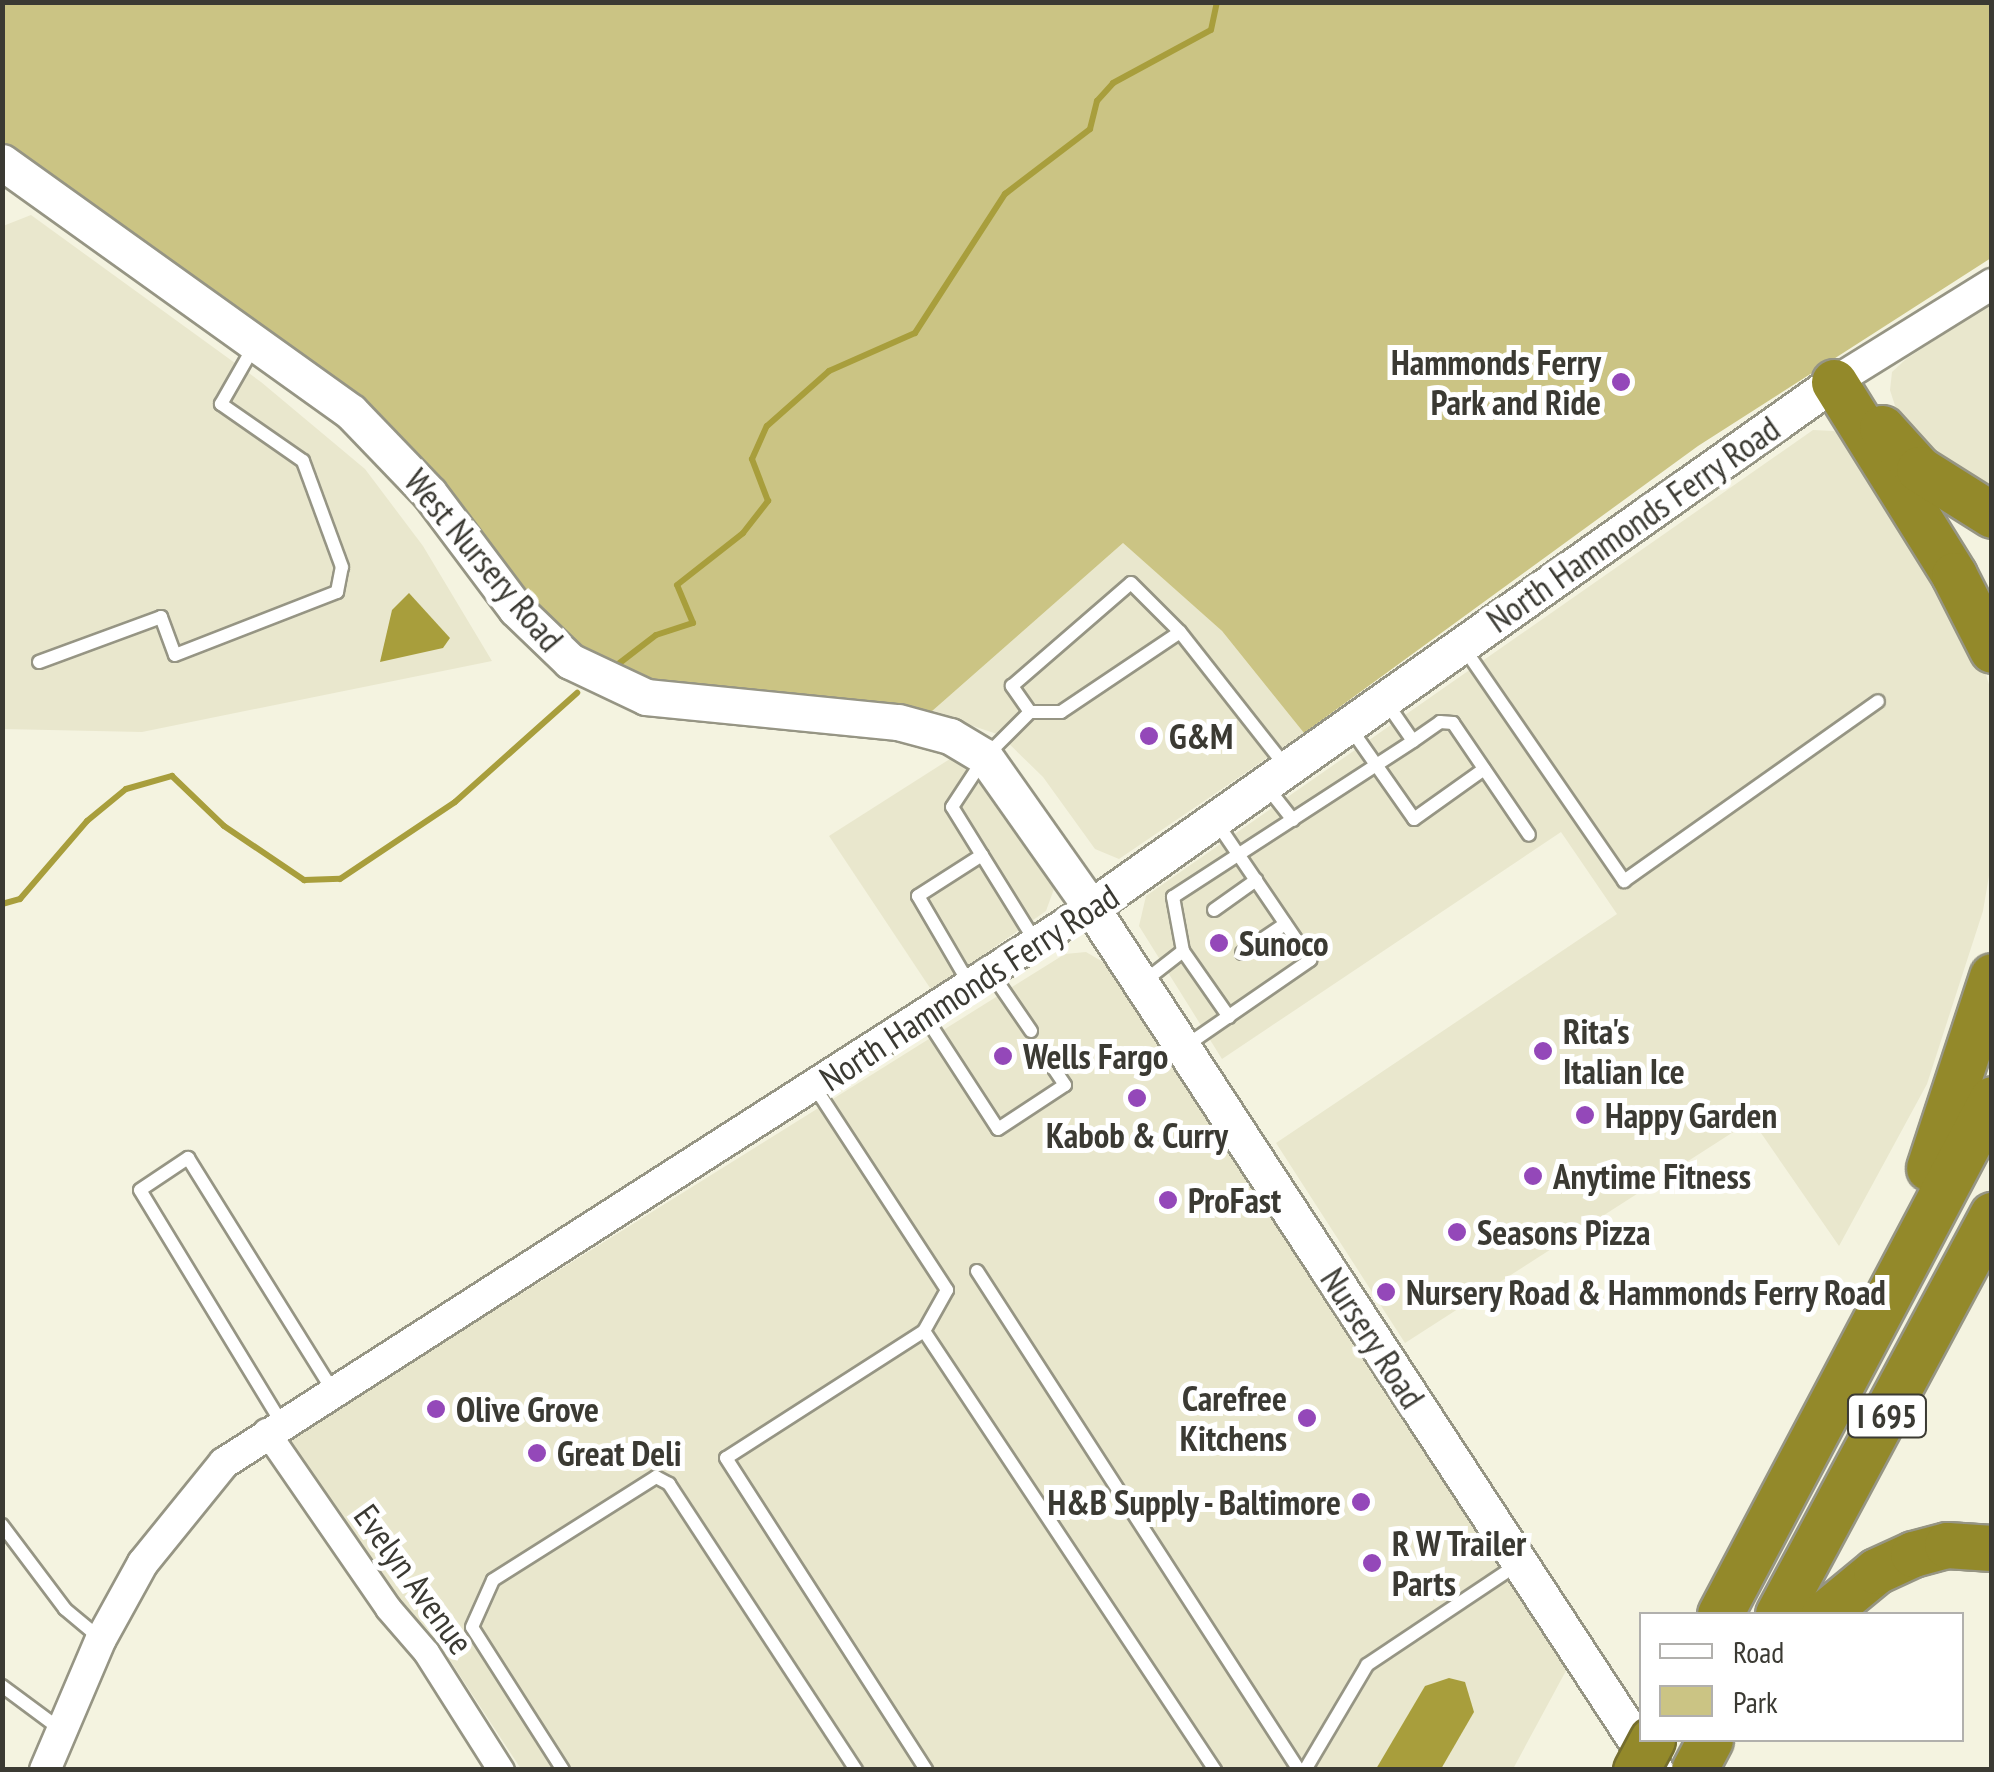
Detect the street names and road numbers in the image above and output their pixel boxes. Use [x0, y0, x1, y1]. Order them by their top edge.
street label: North Hammonds Ferry Road [1478, 407, 1788, 641]
street label: West Nursery Road [395, 460, 573, 660]
street label: North Hammonds Ferry Road [811, 875, 1127, 1099]
street label: Nursery Road [1312, 1260, 1434, 1416]
road number: I 695 [1844, 1389, 1930, 1443]
street label: Evelyn Avenue [345, 1496, 483, 1662]

